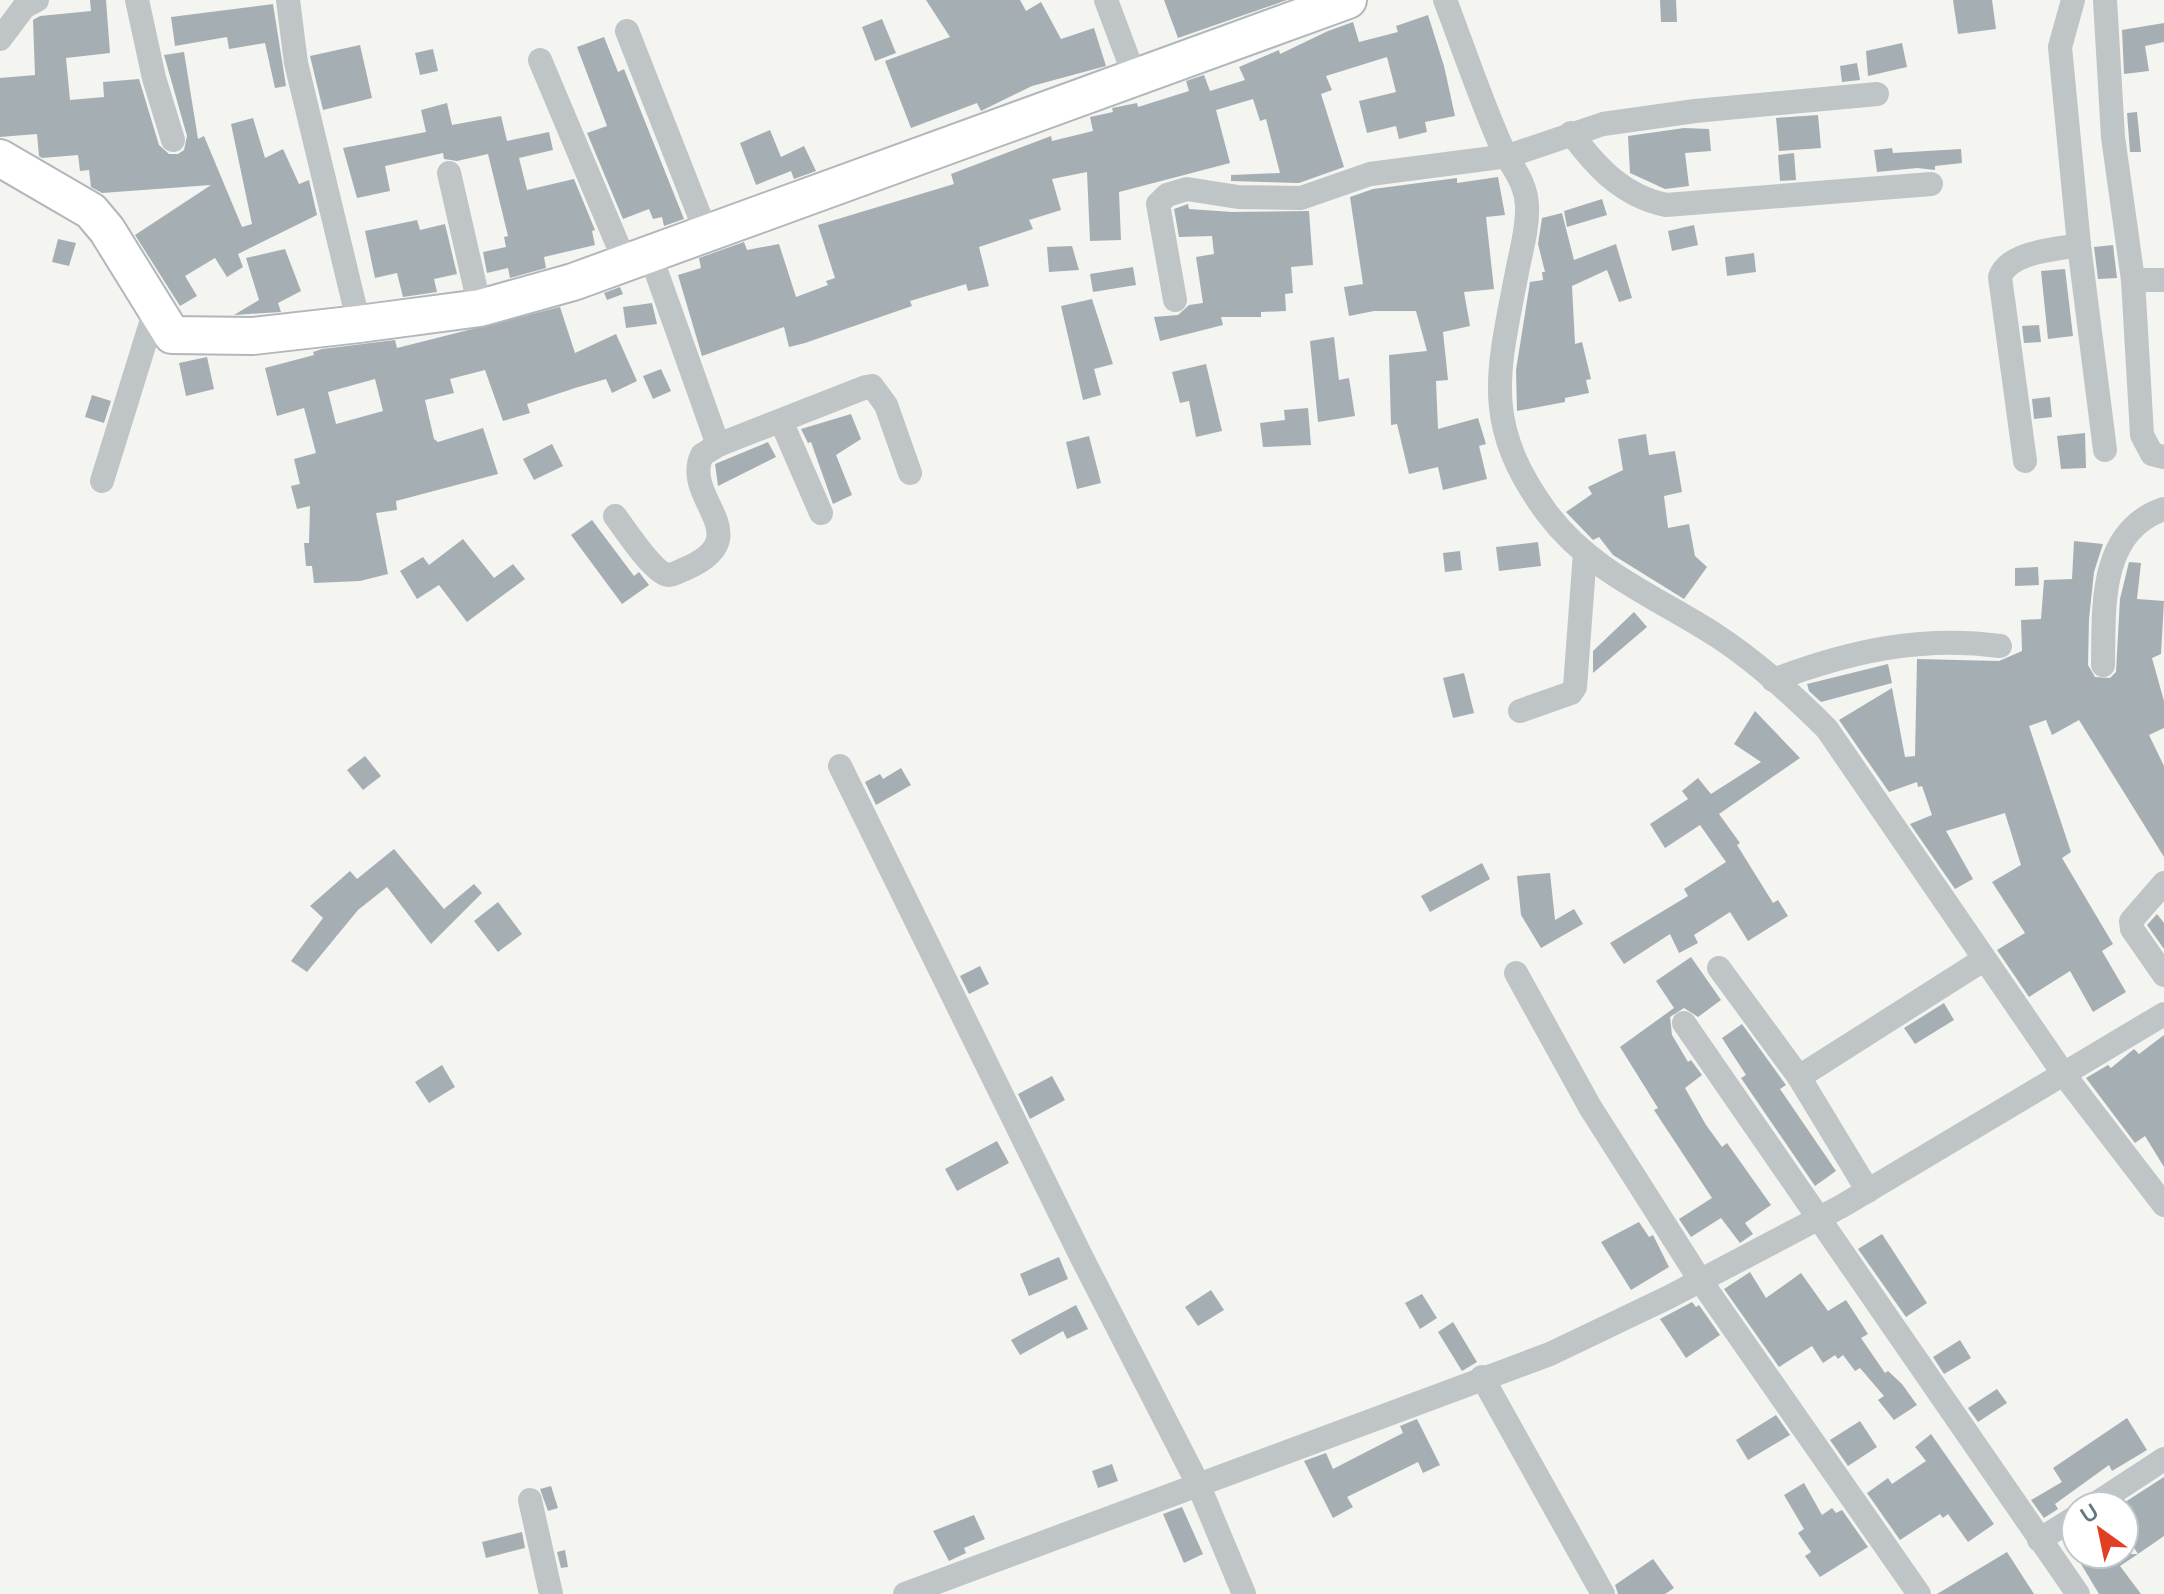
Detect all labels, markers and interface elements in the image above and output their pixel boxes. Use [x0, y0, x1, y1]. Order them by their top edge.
north arrow [2060, 1490, 2140, 1570]
text: U [2075, 1497, 2104, 1529]

